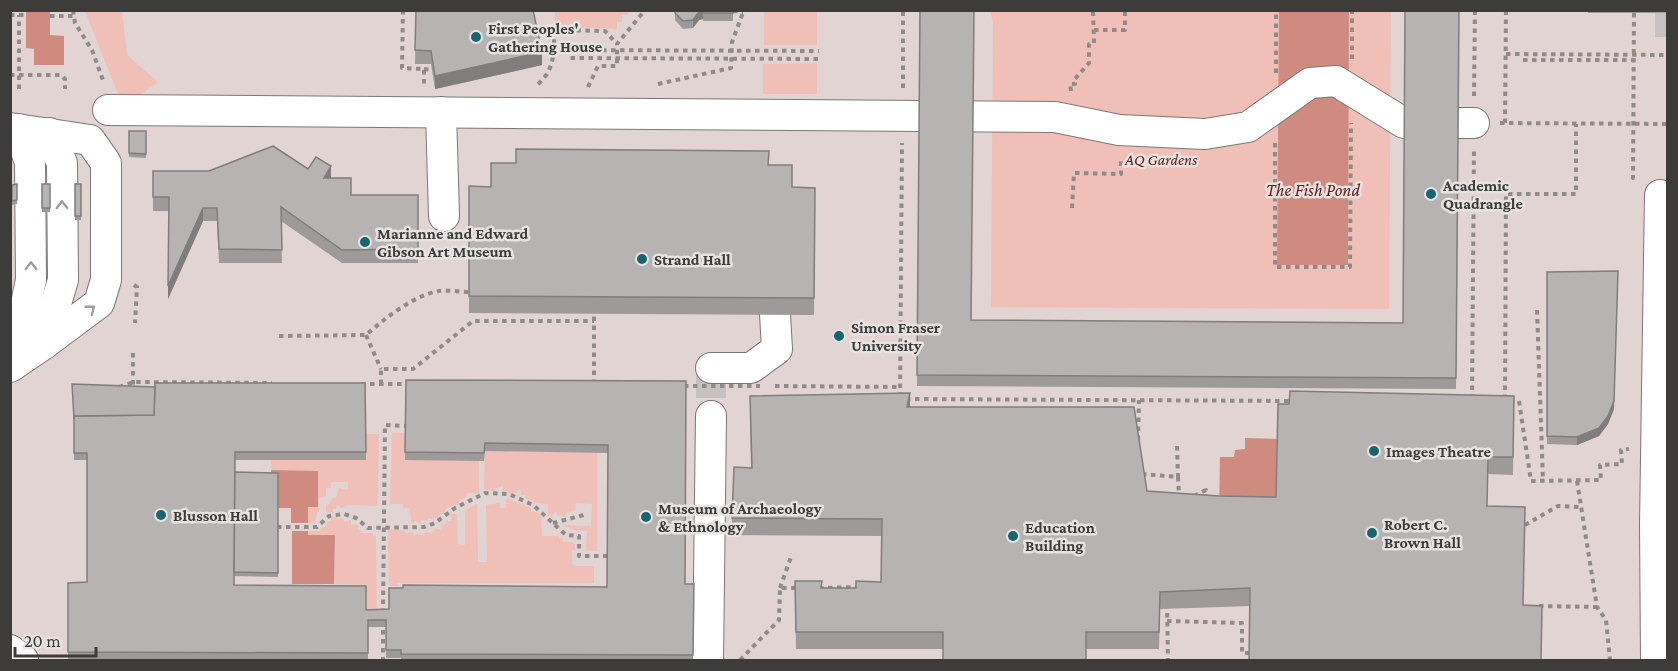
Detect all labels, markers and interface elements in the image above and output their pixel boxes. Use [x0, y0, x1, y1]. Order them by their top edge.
place label: First Peoples' Gathering House [488, 20, 603, 55]
marker: First Peoples' Gathering House [469, 30, 483, 44]
park label: AQ Gardens [1124, 151, 1197, 168]
place label: Academic Quadrangle [1442, 177, 1524, 212]
water label: The Fish Pond [1266, 180, 1360, 200]
marker: Academic Quadrangle [1424, 187, 1438, 201]
one-way arrow [56, 200, 68, 209]
place label: Marianne and Edward Gibson Art Museum [377, 225, 528, 260]
marker: Marianne and Edward Gibson Art Museum [358, 235, 372, 249]
place label: Strand Hall [654, 251, 731, 268]
marker: Strand Hall [635, 252, 649, 266]
one-way arrow [25, 262, 37, 271]
one-way arrow [84, 305, 95, 316]
place label: Simon Fraser University [851, 319, 941, 354]
marker: Simon Fraser University [832, 329, 846, 343]
place label: Images Theatre [1386, 443, 1491, 460]
marker: Images Theatre [1367, 444, 1381, 458]
place label: Museum of Archaeology & Ethnology [658, 500, 822, 535]
place label: Blusson Hall [173, 507, 258, 524]
marker: Blusson Hall [154, 508, 168, 522]
marker: Museum of Archaeology & Ethnology [639, 510, 653, 524]
place label: Robert C. Brown Hall [1384, 516, 1461, 551]
place label: Education Building [1025, 519, 1095, 554]
marker: Robert C. Brown Hall [1365, 526, 1379, 540]
marker: Education Building [1006, 529, 1020, 543]
scale bar [15, 620, 96, 658]
text: 20 m [24, 631, 61, 651]

